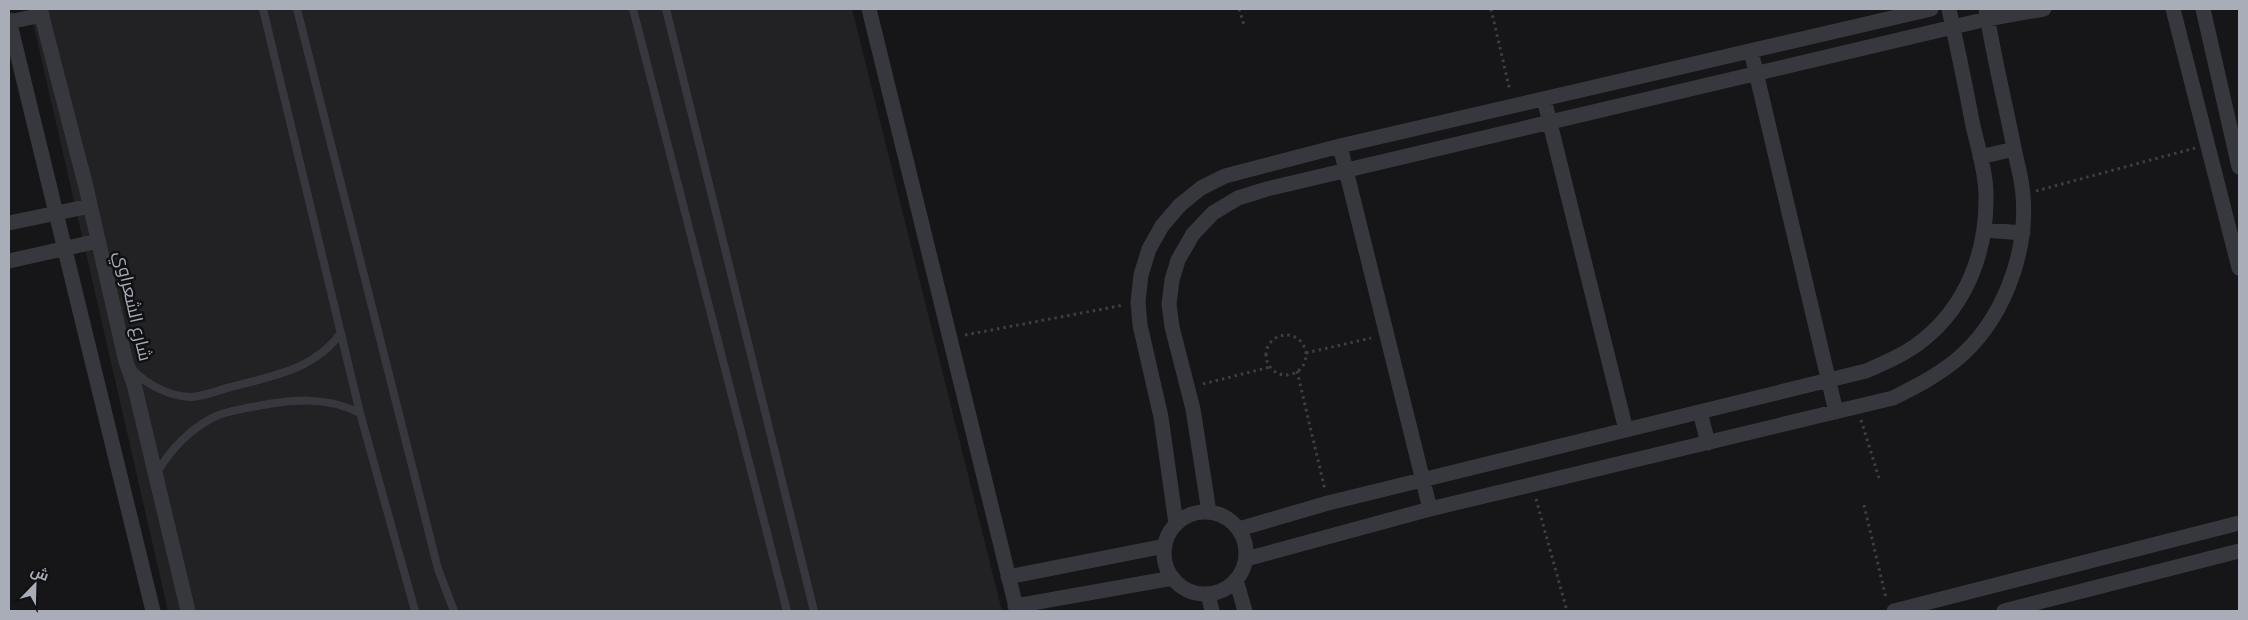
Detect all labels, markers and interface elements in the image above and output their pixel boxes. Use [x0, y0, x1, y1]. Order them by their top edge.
street label: شارع الشعراوي [107, 249, 155, 364]
north arrow [10, 560, 60, 610]
text: ش [28, 562, 52, 586]

